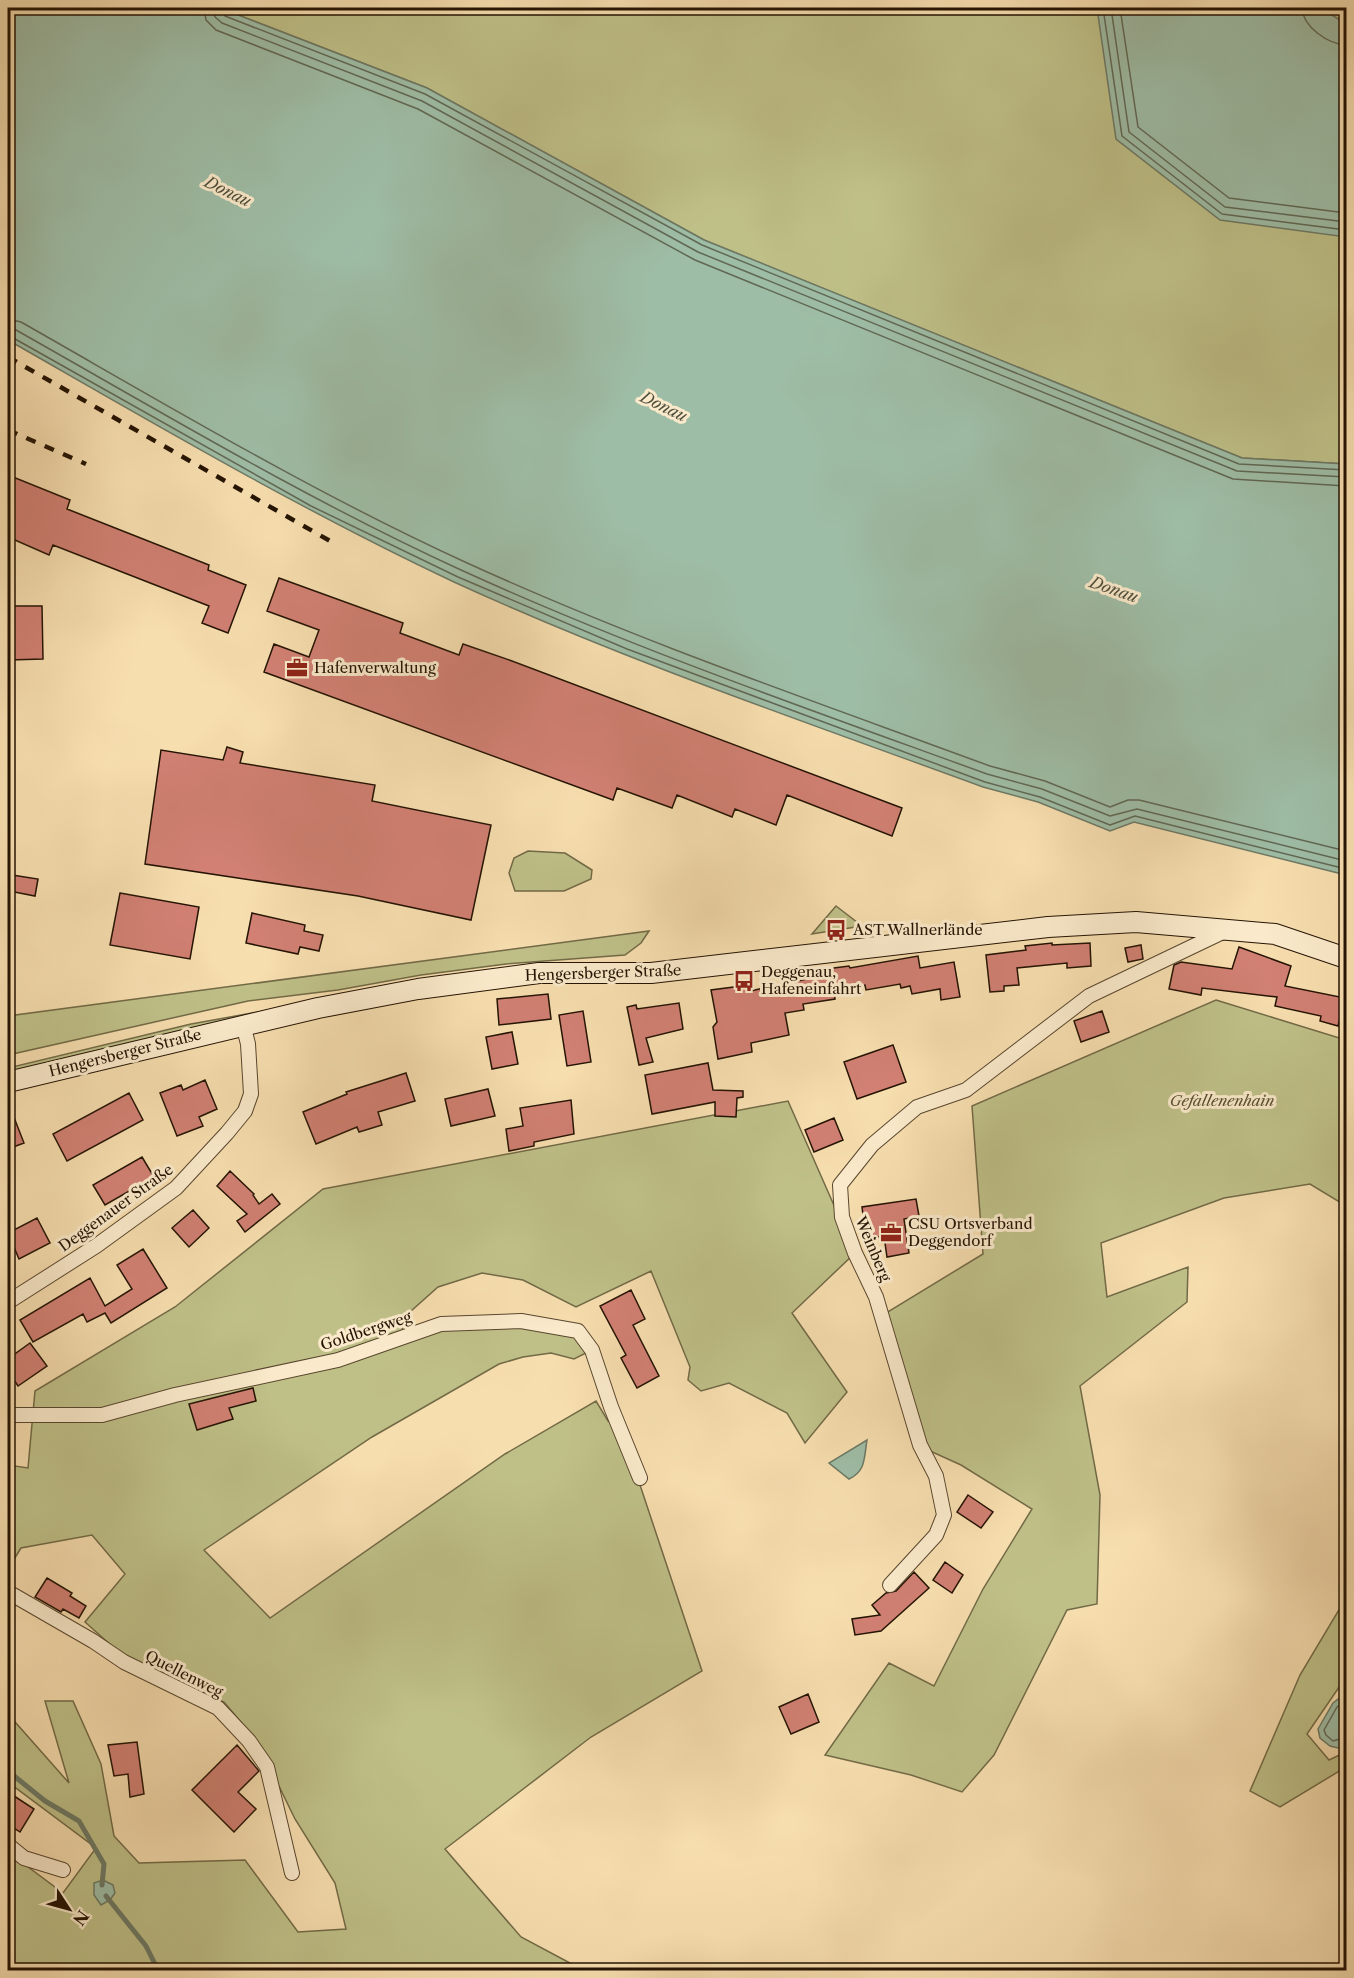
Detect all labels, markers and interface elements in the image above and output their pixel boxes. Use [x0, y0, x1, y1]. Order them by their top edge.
water label: Donau [200, 170, 255, 211]
water label: Donau [636, 385, 691, 426]
water label: Donau [1086, 571, 1141, 607]
office icon: Hafenverwaltung [285, 656, 309, 680]
place label: Hafenverwaltung [314, 658, 436, 677]
bus stop icon: AST Wallnerlände [824, 918, 848, 942]
place label: AST Wallnerlände [852, 920, 983, 939]
street label: Hengersberger Straße [524, 960, 682, 985]
place label: Deggenau, Hafeneinfahrt [761, 962, 862, 998]
bus stop icon: Deggenau, Hafeneinfahrt [732, 969, 756, 993]
street label: Hengersberger Straße [47, 1024, 203, 1081]
park label: Gefallenenhain [1170, 1091, 1274, 1110]
street label: Deggenauer Straße [55, 1160, 177, 1256]
street label: Weinberg [851, 1212, 896, 1284]
place label: CSU Ortsverband Deggendorf [908, 1214, 1033, 1250]
office icon: CSU Ortsverband Deggendorf [879, 1221, 903, 1245]
street label: Goldbergweg [318, 1307, 414, 1354]
street label: Quellenweg [142, 1646, 226, 1701]
north arrow [39, 1879, 99, 1939]
text: N [69, 1906, 93, 1929]

